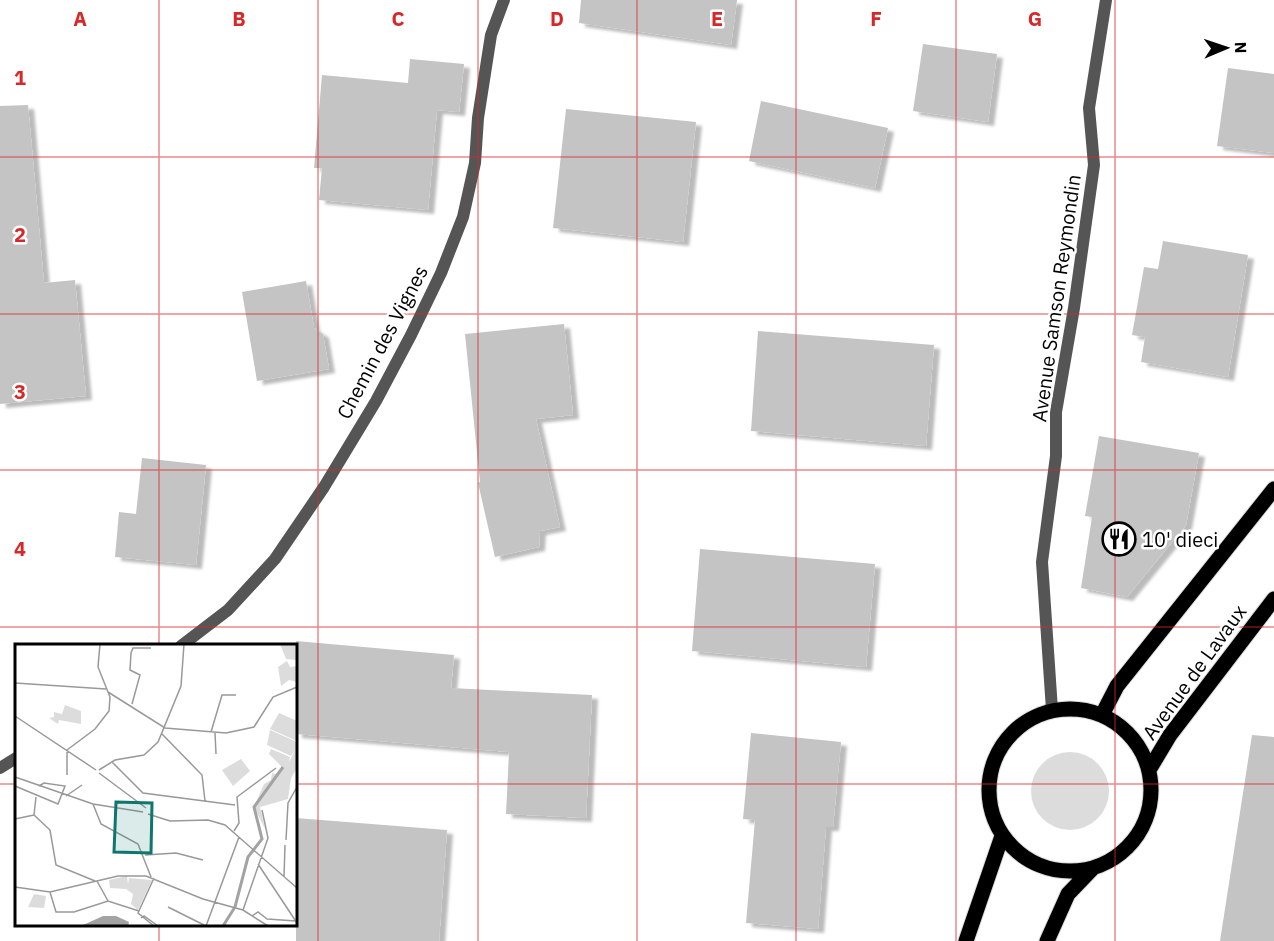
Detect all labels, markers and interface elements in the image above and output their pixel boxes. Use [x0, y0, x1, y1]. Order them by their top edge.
text: A [73, 5, 87, 32]
text: B [232, 5, 246, 32]
text: C [391, 5, 405, 32]
text: D [550, 5, 564, 32]
text: E [711, 5, 723, 32]
text: F [870, 5, 882, 32]
text: G [1028, 5, 1042, 32]
north arrow [1196, 18, 1256, 78]
text: N [1231, 41, 1251, 54]
text: 1 [14, 64, 26, 91]
street label: Avenue Samson Reymondin [1025, 173, 1087, 423]
text: 2 [14, 221, 26, 248]
street label: Chemin des Vignes [330, 261, 434, 423]
text: 3 [14, 378, 26, 405]
restaurant icon: 10' dieci [1101, 521, 1137, 557]
place label: 10' dieci [1142, 526, 1218, 553]
text: 4 [14, 535, 26, 562]
street label: Avenue de Lavaux [1136, 599, 1252, 745]
inset map [15, 644, 297, 926]

